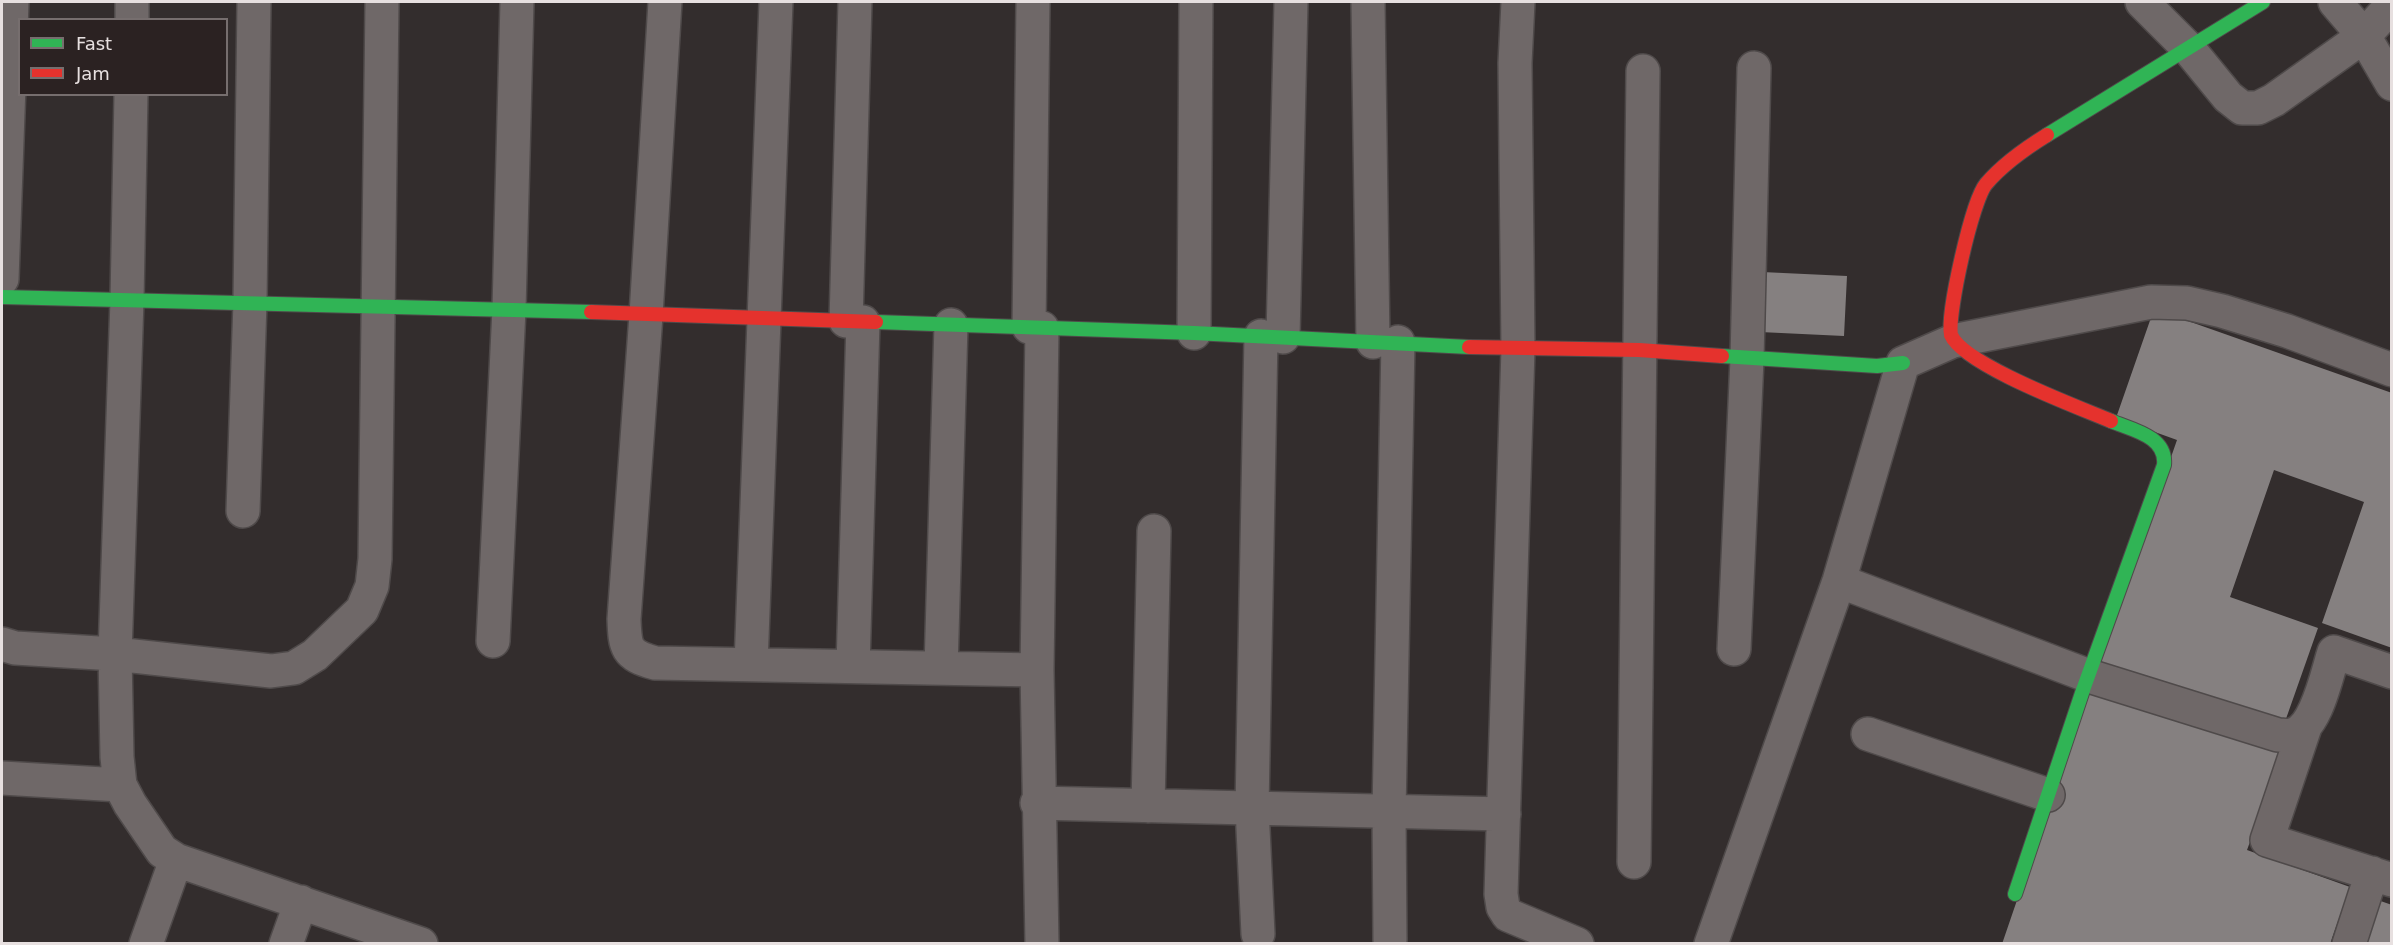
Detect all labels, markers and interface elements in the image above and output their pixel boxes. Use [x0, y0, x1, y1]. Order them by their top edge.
legend [18, 18, 228, 96]
text: Fast [76, 33, 112, 54]
text: Jam [76, 63, 110, 84]

